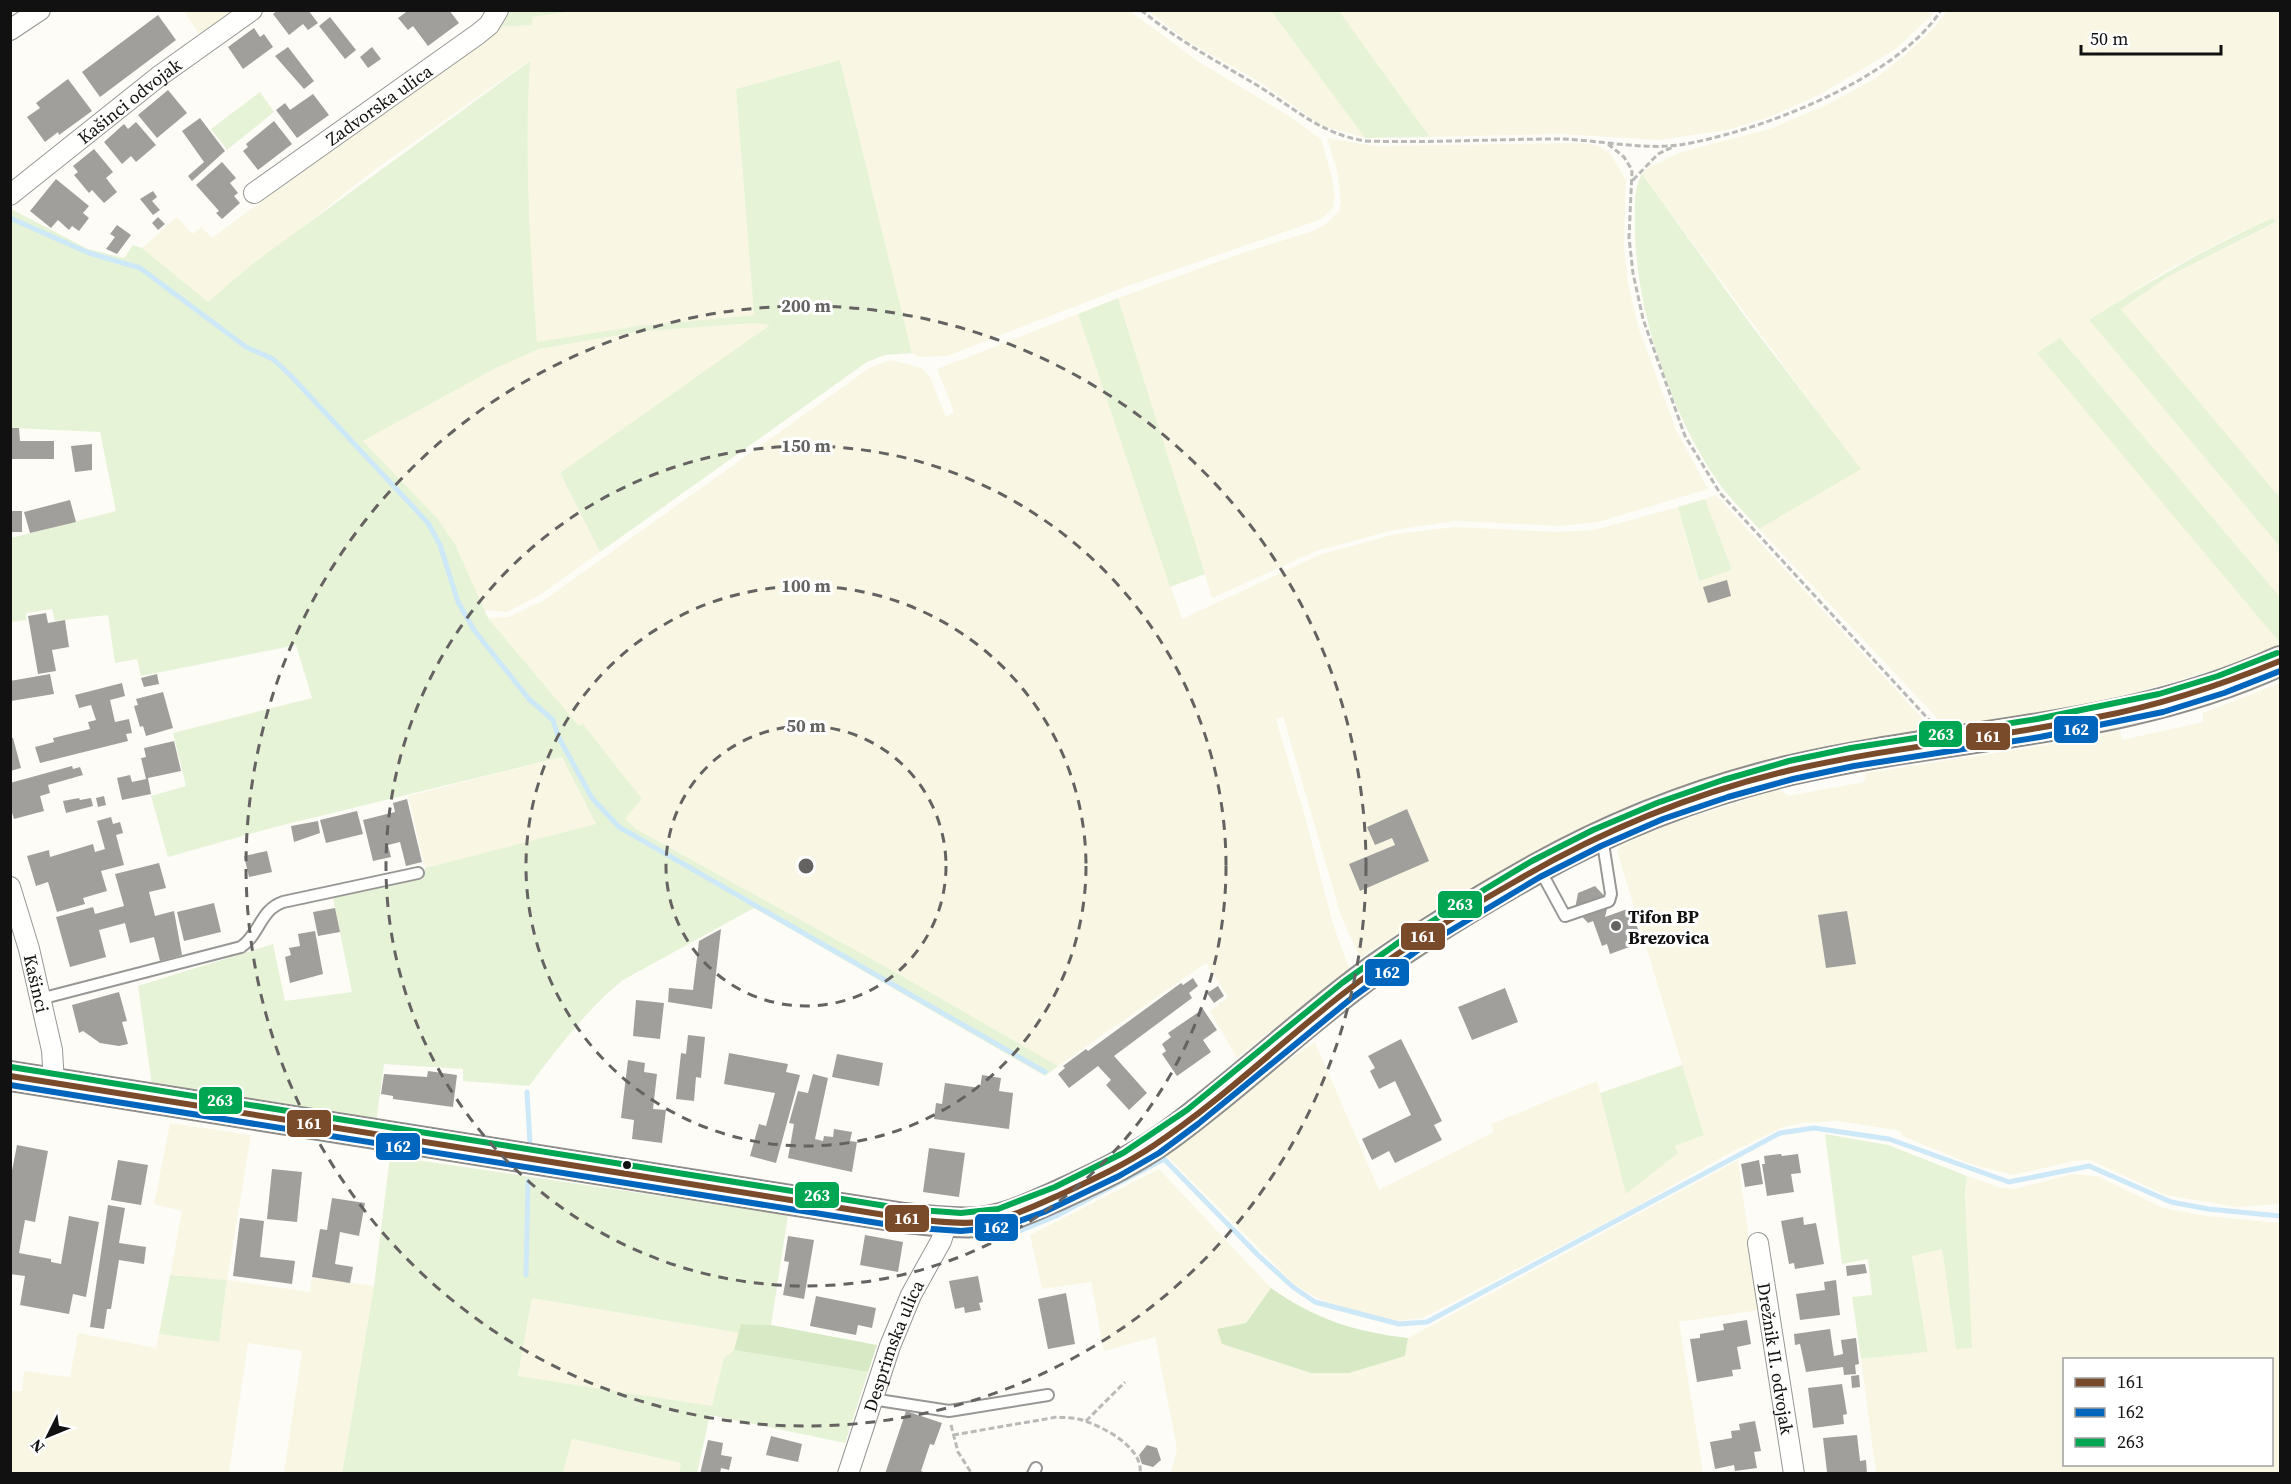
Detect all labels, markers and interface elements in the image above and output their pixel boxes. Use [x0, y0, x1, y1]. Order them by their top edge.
scale bar [2081, 18, 2220, 56]
text: 50 m [2090, 26, 2128, 51]
street label: Kašinci odvojak [72, 52, 186, 149]
street label: Zadvorska ulica [320, 58, 438, 151]
text: 200 m [781, 293, 831, 318]
text: 150 m [781, 433, 831, 458]
text: 100 m [781, 573, 831, 598]
text: 50 m [786, 713, 826, 738]
line badge: 162 [2053, 715, 2099, 744]
text: 162 [2063, 718, 2089, 740]
line badge: 263 [1918, 720, 1963, 748]
line badge: 161 [1965, 722, 2011, 751]
text: 263 [1928, 723, 1954, 745]
text: 161 [1975, 725, 2001, 747]
centre of rings [796, 856, 816, 876]
line badge: 263 [1437, 890, 1483, 919]
text: 263 [1447, 893, 1473, 915]
place label: Tifon BP Brezovica [1628, 904, 1710, 950]
marker: Tifon BP Brezovica [1609, 919, 1623, 933]
line badge: 161 [1400, 922, 1446, 951]
text: 161 [1410, 925, 1436, 947]
street label: Kašinci [18, 952, 56, 1015]
line badge: 162 [1364, 958, 1410, 987]
text: 162 [1374, 961, 1400, 983]
line badge: 263 [198, 1086, 243, 1115]
text: 263 [207, 1089, 233, 1111]
line badge: 161 [286, 1109, 332, 1138]
text: 161 [296, 1112, 322, 1134]
line badge: 162 [375, 1132, 421, 1161]
text: 162 [385, 1135, 411, 1157]
unlabelled marker [621, 1159, 633, 1171]
line badge: 263 [794, 1181, 840, 1209]
text: 263 [804, 1184, 830, 1206]
line badge: 161 [884, 1204, 930, 1233]
text: 161 [894, 1207, 920, 1229]
line badge: 162 [974, 1213, 1019, 1242]
text: 162 [983, 1216, 1009, 1238]
street label: Desprimska ulica [857, 1274, 930, 1415]
street label: Drežnik II. odvojak [1752, 1281, 1800, 1437]
legend [2063, 1358, 2273, 1466]
text: 161 [2117, 1369, 2144, 1394]
text: 162 [2117, 1399, 2144, 1424]
north arrow [18, 1406, 78, 1466]
text: 263 [2117, 1429, 2144, 1454]
text: N [25, 1434, 49, 1458]

